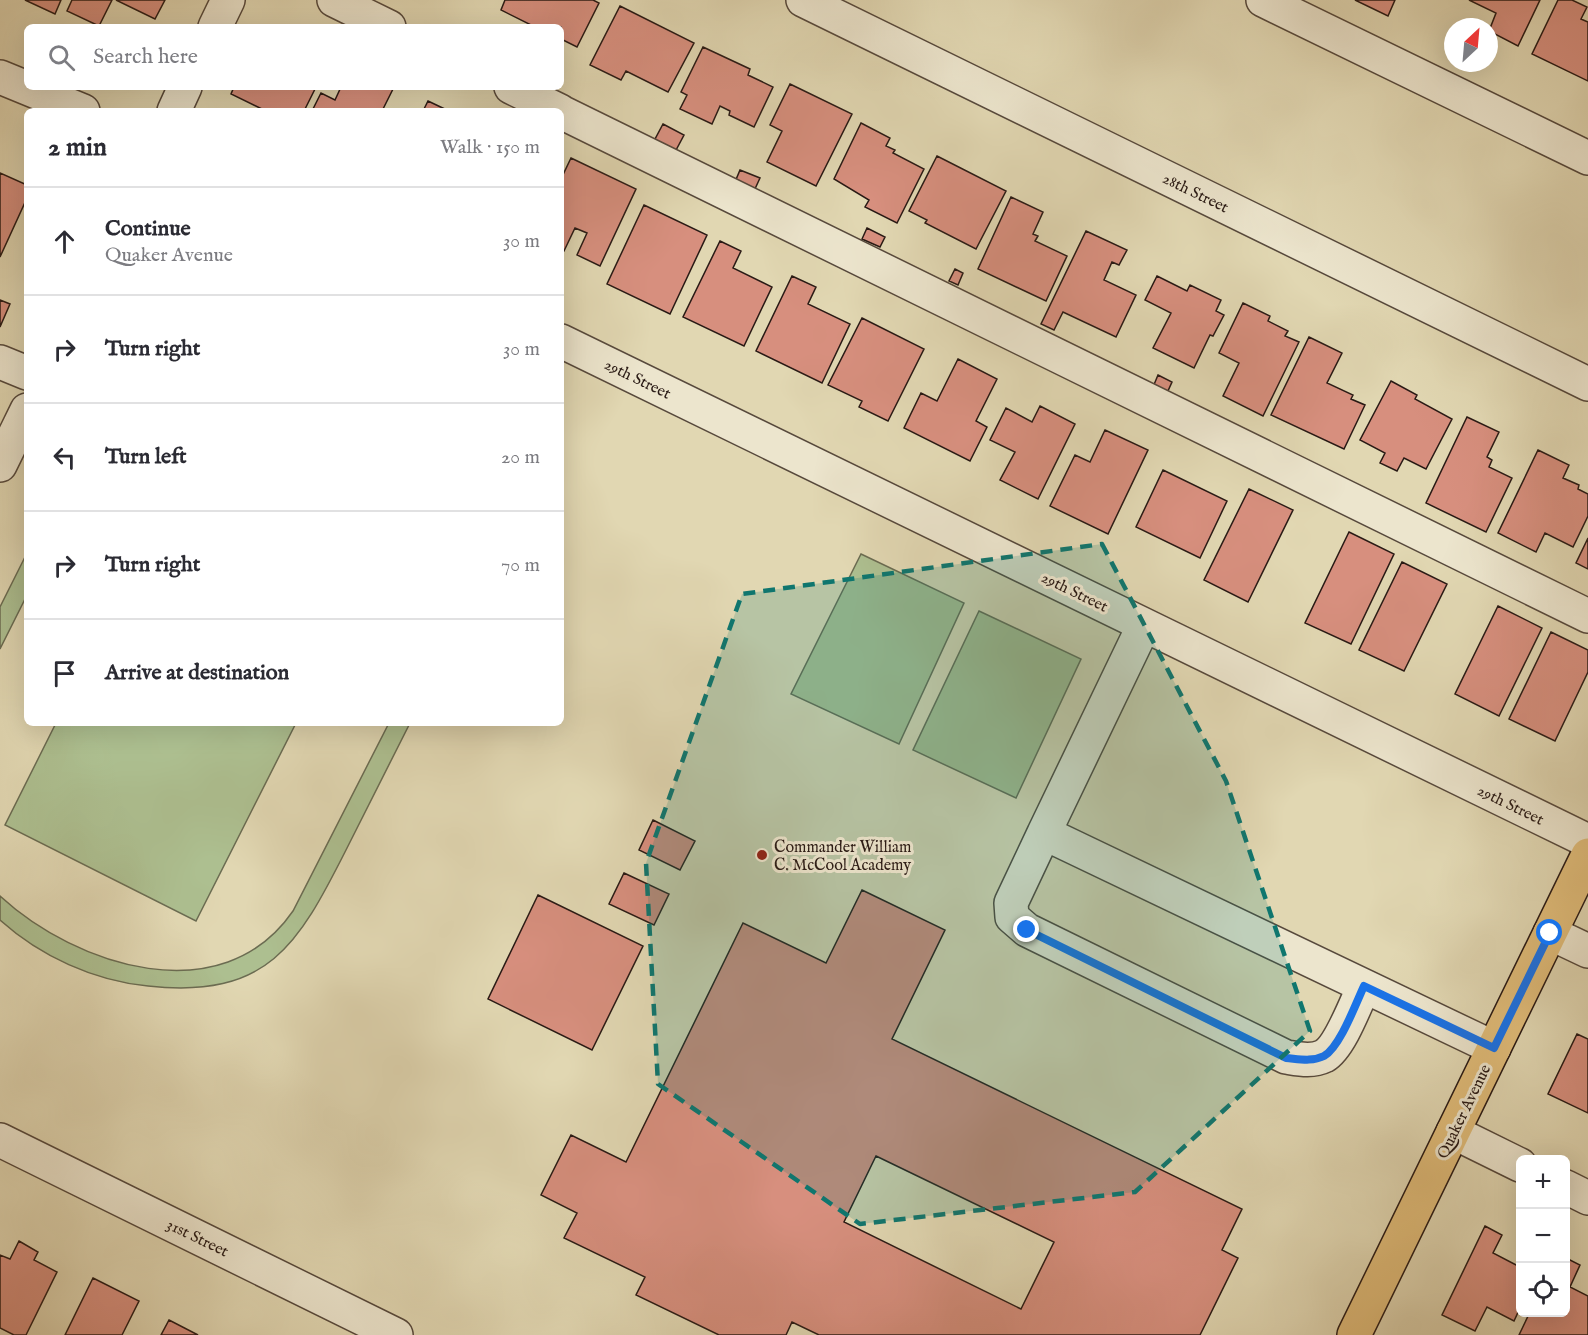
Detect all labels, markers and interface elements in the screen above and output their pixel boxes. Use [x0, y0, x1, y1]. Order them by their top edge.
north arrow [1444, 18, 1498, 72]
search box [24, 24, 564, 90]
icon: search [45, 41, 78, 74]
text: Search here [93, 43, 198, 71]
text: 2 min [48, 131, 107, 164]
text: Walk · 150 m [440, 135, 540, 160]
street label: 28th Street [1159, 169, 1232, 219]
text: Continue [105, 215, 191, 243]
icon: ahead [48, 225, 81, 258]
text: 30 m [503, 229, 540, 254]
text: Quaker Avenue [105, 243, 233, 268]
icon: right [48, 333, 81, 366]
text: Turn right [105, 335, 200, 363]
text: 30 m [503, 337, 540, 362]
street label: 29th Street [600, 355, 674, 405]
icon: left [48, 441, 81, 474]
text: Turn left [105, 443, 187, 471]
text: 20 m [501, 445, 540, 470]
icon: right [48, 549, 81, 582]
text: Turn right [105, 551, 200, 579]
text: 70 m [501, 553, 540, 578]
street label: 29th Street [1037, 568, 1111, 618]
icon: arrive [48, 657, 81, 690]
text: Arrive at destination [105, 659, 289, 687]
street label: 29th Street [1473, 781, 1547, 831]
place label: Commander William C. McCool Academy [774, 838, 911, 876]
marker: Commander William C. McCool Academy [755, 848, 769, 862]
route end [1013, 916, 1039, 942]
route start [1536, 919, 1562, 945]
street label: Quaker Avenue [1433, 1061, 1496, 1162]
map controls [1516, 1155, 1570, 1317]
button: + [1516, 1155, 1570, 1209]
button: − [1516, 1209, 1570, 1263]
street label: 31st Street [163, 1215, 232, 1263]
button: locate [1516, 1263, 1570, 1317]

